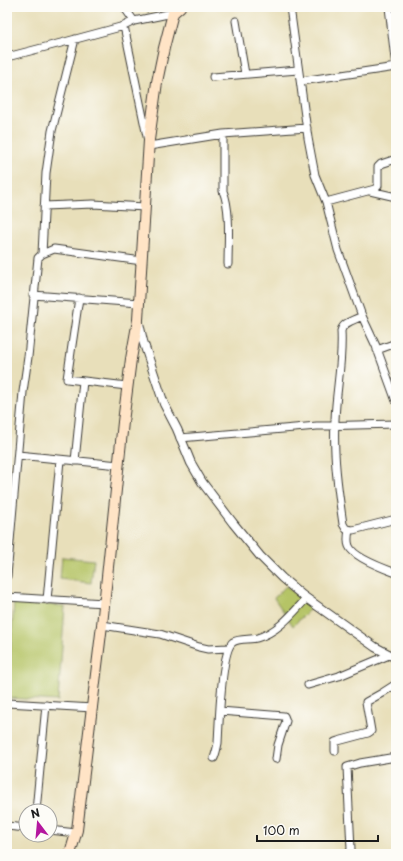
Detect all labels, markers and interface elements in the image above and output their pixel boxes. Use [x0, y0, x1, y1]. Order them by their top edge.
north arrow [18, 803, 58, 843]
text: N [29, 803, 42, 822]
scale bar [257, 817, 378, 843]
text: 100 m [263, 821, 300, 839]

